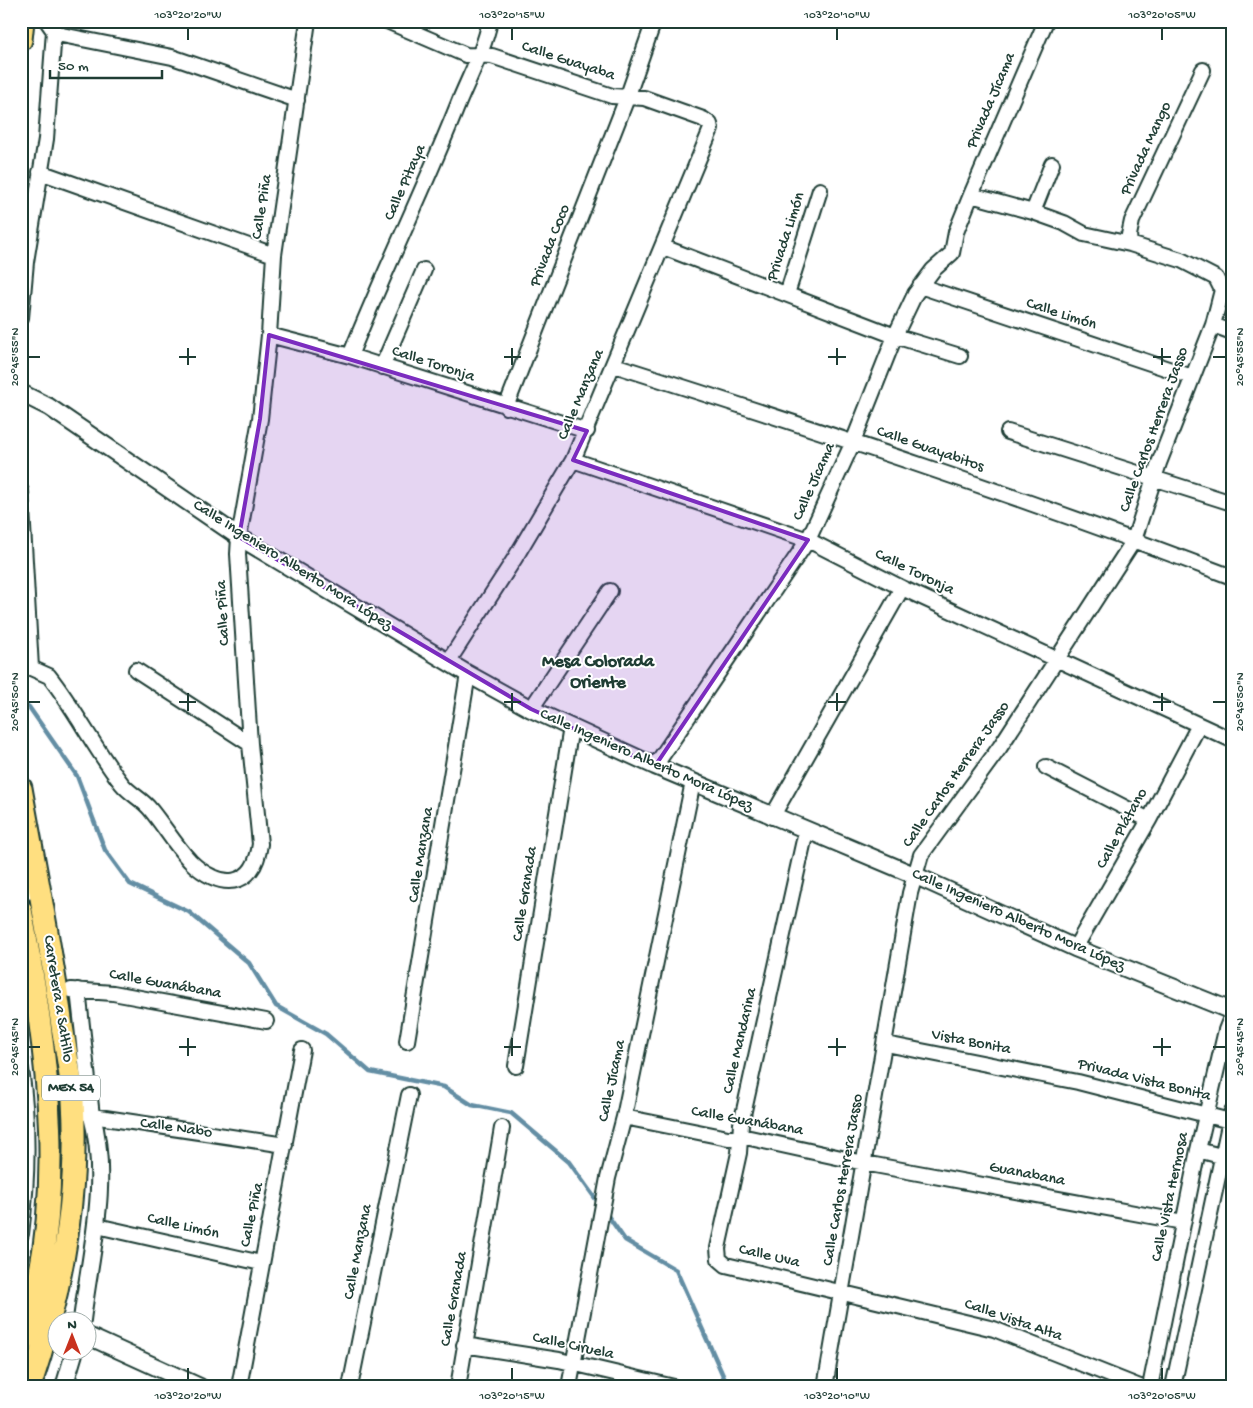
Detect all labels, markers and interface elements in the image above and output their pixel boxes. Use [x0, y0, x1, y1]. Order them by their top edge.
text: 103°20'20"W [154, 9, 221, 23]
text: 103°20'15"W [478, 9, 545, 23]
text: 103°20'10"W [803, 9, 870, 23]
text: 103°20'05"W [1127, 9, 1196, 23]
street label: Calle Guayaba [519, 38, 618, 86]
scale bar [50, 48, 162, 80]
street label: Privada Jícama [963, 49, 1021, 153]
text: 50 m [58, 58, 89, 76]
street label: Privada Mango [1117, 99, 1177, 200]
street label: Calle Pitaya [381, 141, 432, 224]
street label: Calle Piña [248, 172, 278, 241]
street label: Privada Limón [763, 190, 810, 285]
street label: Privada Coco [526, 202, 575, 291]
street label: Calle Limón [1023, 295, 1099, 335]
text: 20°45'55"N [9, 328, 23, 386]
text: 20°45'55"N [1234, 328, 1248, 386]
street label: Calle Toronja [389, 343, 478, 388]
street label: Calle Carlos Herrera Jasso [1116, 345, 1194, 515]
street label: Calle Manzana [554, 346, 610, 443]
street label: Calle Guayabitos [874, 423, 987, 478]
street label: Calle Jícama [789, 439, 841, 524]
street label: Calle Ingeniero Alberto Mora López [189, 497, 396, 636]
street label: Calle Toronja [871, 546, 958, 601]
street label: Calle Piña [213, 579, 235, 646]
district label: Mesa Colorada Oriente [542, 652, 655, 694]
text: 20°45'50"N [9, 672, 23, 732]
text: 20°45'50"N [1234, 672, 1248, 732]
street label: Calle Carlos Herrera Jasso [899, 698, 1015, 852]
street label: Calle Ingeniero Alberto Mora López [536, 705, 757, 817]
street label: Calle Plátano [1093, 785, 1153, 873]
street label: Calle Manzana [405, 805, 439, 904]
street label: Calle Granada [509, 844, 543, 943]
street label: Calle Ingeniero Alberto Mora López [908, 865, 1129, 977]
street label: Carretera a Saltillo [38, 934, 76, 1064]
street label: Calle Guanábana [107, 966, 224, 1004]
street label: Calle Mandarina [720, 985, 763, 1096]
text: 20°45'45"N [9, 1018, 23, 1076]
text: 20°45'45"N [1234, 1018, 1248, 1076]
street label: Vista Bonita [929, 1026, 1013, 1060]
street label: Calle Jícama [595, 1037, 631, 1124]
street label: Privada Vista Bonita [1075, 1055, 1214, 1107]
road number: MEX 54 [42, 1076, 100, 1100]
street label: Calle Carlos Herrera Jasso [820, 1093, 868, 1267]
street label: Calle Guanábana [689, 1103, 806, 1141]
street label: Calle Nabo [139, 1115, 213, 1143]
street label: Calle Vista Hermosa [1148, 1130, 1194, 1263]
street label: Guanabana [988, 1158, 1068, 1192]
street label: Calle Piña [237, 1180, 269, 1249]
street label: Calle Manzana [340, 1202, 378, 1301]
street label: Calle Limón [145, 1210, 221, 1245]
street label: Calle Uva [737, 1241, 802, 1273]
street label: Calle Granada [437, 1249, 473, 1348]
street label: Calle Vista Alta [961, 1295, 1066, 1347]
north arrow [48, 1310, 98, 1360]
text: N [67, 1317, 77, 1334]
street label: Calle Ciruela [531, 1329, 616, 1365]
text: 103°20'20"W [154, 1390, 221, 1404]
text: 103°20'15"W [478, 1390, 545, 1404]
text: 103°20'10"W [803, 1390, 870, 1404]
text: 103°20'05"W [1127, 1390, 1196, 1404]

